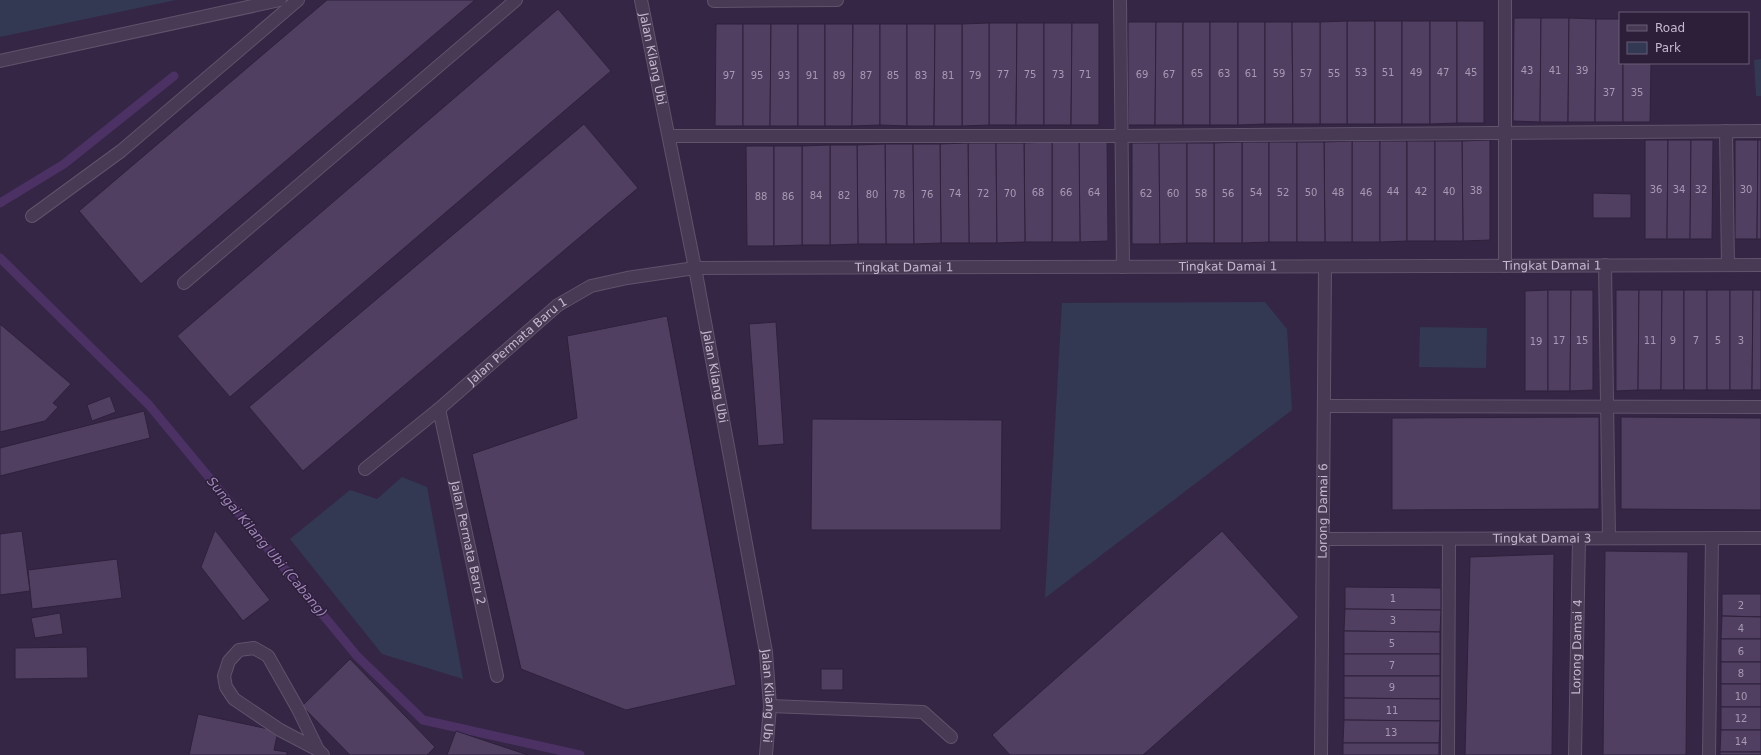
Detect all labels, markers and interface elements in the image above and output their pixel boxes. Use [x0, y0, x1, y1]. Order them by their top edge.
street label: Jalan Kilang Ubi [637, 10, 669, 106]
legend [1619, 12, 1749, 64]
text: Road [1655, 21, 1685, 35]
text: Park [1655, 41, 1681, 55]
house number: 43 [1521, 65, 1533, 76]
house number: 41 [1549, 65, 1561, 76]
house number: 39 [1576, 65, 1588, 76]
house number: 53 [1355, 67, 1367, 78]
house number: 51 [1382, 67, 1394, 78]
house number: 49 [1410, 67, 1422, 78]
house number: 47 [1437, 67, 1449, 78]
house number: 45 [1465, 67, 1477, 78]
house number: 65 [1191, 68, 1203, 79]
house number: 63 [1218, 68, 1230, 79]
house number: 61 [1245, 68, 1257, 79]
house number: 59 [1273, 68, 1285, 79]
house number: 57 [1300, 68, 1312, 79]
house number: 55 [1328, 68, 1340, 79]
house number: 77 [997, 69, 1009, 80]
house number: 75 [1024, 69, 1036, 80]
house number: 73 [1052, 69, 1064, 80]
house number: 71 [1079, 69, 1091, 80]
house number: 69 [1136, 69, 1148, 80]
house number: 67 [1163, 69, 1175, 80]
house number: 97 [723, 70, 735, 81]
house number: 95 [751, 70, 763, 81]
house number: 93 [778, 70, 790, 81]
house number: 91 [806, 70, 818, 81]
house number: 89 [833, 70, 845, 81]
house number: 87 [860, 70, 872, 81]
house number: 85 [887, 70, 899, 81]
house number: 83 [915, 70, 927, 81]
house number: 81 [942, 70, 954, 81]
house number: 79 [969, 70, 981, 81]
house number: 37 [1603, 87, 1615, 98]
house number: 35 [1631, 87, 1643, 98]
house number: 36 [1650, 184, 1662, 195]
house number: 34 [1673, 184, 1685, 195]
house number: 32 [1695, 184, 1707, 195]
house number: 30 [1740, 184, 1752, 195]
house number: 38 [1470, 185, 1482, 196]
house number: 44 [1387, 186, 1399, 197]
house number: 42 [1415, 186, 1427, 197]
house number: 40 [1443, 186, 1455, 197]
house number: 68 [1032, 187, 1044, 198]
house number: 66 [1060, 187, 1072, 198]
house number: 64 [1088, 187, 1100, 198]
house number: 54 [1250, 187, 1262, 198]
house number: 52 [1277, 187, 1289, 198]
house number: 50 [1305, 187, 1317, 198]
house number: 48 [1332, 187, 1344, 198]
house number: 46 [1360, 187, 1372, 198]
house number: 74 [949, 188, 961, 199]
house number: 72 [977, 188, 989, 199]
house number: 70 [1004, 188, 1016, 199]
house number: 62 [1140, 188, 1152, 199]
house number: 60 [1167, 188, 1179, 199]
house number: 58 [1195, 188, 1207, 199]
house number: 56 [1222, 188, 1234, 199]
house number: 80 [866, 189, 878, 200]
house number: 78 [893, 189, 905, 200]
house number: 76 [921, 189, 933, 200]
house number: 84 [810, 190, 822, 201]
house number: 82 [838, 190, 850, 201]
house number: 88 [755, 191, 767, 202]
house number: 86 [782, 191, 794, 202]
street label: Tingkat Damai 1 [1502, 258, 1601, 273]
street label: Tingkat Damai 1 [1178, 259, 1277, 274]
street label: Tingkat Damai 1 [854, 260, 953, 275]
street label: Jalan Permata Baru 1 [464, 294, 569, 388]
street label: Jalan Kilang Ubi [700, 328, 731, 424]
house number: 17 [1553, 335, 1565, 346]
house number: 15 [1576, 335, 1588, 346]
house number: 11 [1644, 335, 1656, 346]
house number: 9 [1670, 335, 1676, 346]
house number: 7 [1693, 335, 1699, 346]
house number: 5 [1715, 335, 1721, 346]
house number: 3 [1738, 335, 1744, 346]
house number: 19 [1530, 336, 1542, 347]
street label: Lorong Damai 6 [1316, 463, 1330, 559]
water label: Sungai Kilang Ubi (Cabang) [204, 474, 330, 620]
street label: Jalan Permata Baru 2 [448, 479, 488, 606]
street label: Tingkat Damai 3 [1492, 531, 1591, 546]
house number: 1 [1390, 593, 1396, 604]
street label: Lorong Damai 4 [1569, 599, 1585, 695]
house number: 2 [1738, 600, 1744, 611]
house number: 3 [1390, 615, 1396, 626]
house number: 4 [1738, 623, 1744, 634]
house number: 5 [1389, 638, 1395, 649]
house number: 6 [1738, 646, 1744, 657]
street label: Jalan Kilang Ubi [758, 647, 777, 743]
house number: 7 [1389, 660, 1395, 671]
house number: 8 [1738, 668, 1744, 679]
house number: 9 [1389, 682, 1395, 693]
house number: 10 [1735, 691, 1747, 702]
house number: 11 [1386, 705, 1398, 716]
house number: 12 [1735, 713, 1747, 724]
house number: 13 [1385, 727, 1397, 738]
house number: 14 [1735, 736, 1747, 747]

